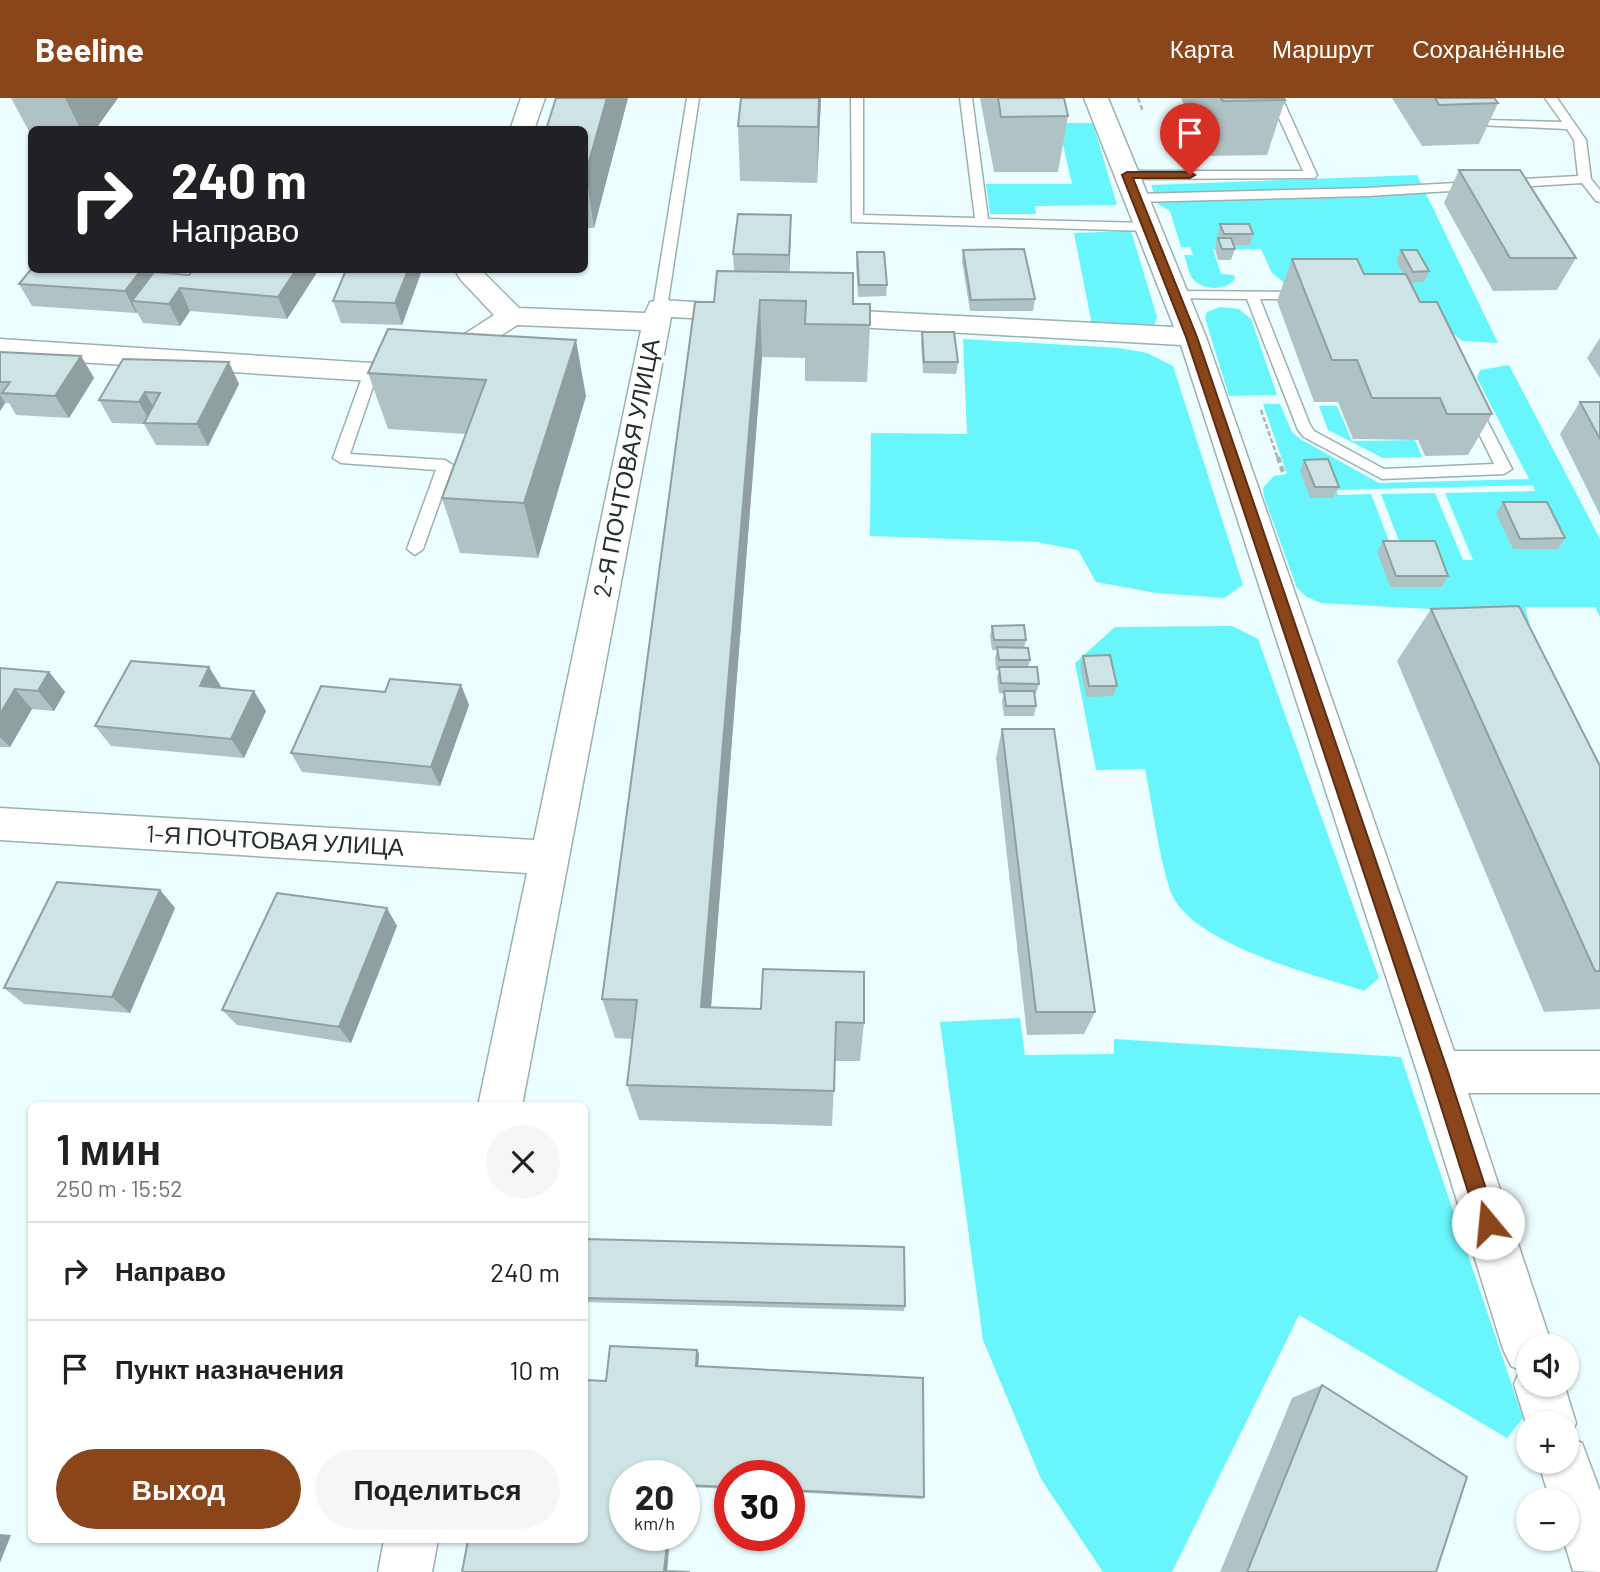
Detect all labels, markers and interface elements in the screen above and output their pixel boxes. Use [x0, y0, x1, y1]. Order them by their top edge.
text: Beeline [35, 29, 144, 69]
text: Карта [1170, 34, 1234, 63]
text: Маршрут [1272, 34, 1374, 63]
text: Сохранённые [1412, 34, 1565, 63]
pin [1160, 103, 1220, 175]
icon: arrive [1171, 114, 1209, 152]
text: 240 m [171, 150, 307, 209]
icon: right [56, 154, 147, 245]
text: Направо [171, 210, 299, 248]
street label: 2-Я ПОЧТОВАЯ УЛИЦА [586, 336, 665, 599]
street label: 1-Я ПОЧТОВАЯ УЛИЦА [145, 818, 405, 861]
text: 1 мин [56, 1123, 161, 1173]
button: close [486, 1125, 560, 1199]
text: 250 m · 15:52 [56, 1174, 183, 1202]
position arrow [1451, 1186, 1525, 1260]
icon: right [56, 1252, 94, 1290]
text: Направо [115, 1255, 226, 1286]
text: 240 m [490, 1256, 560, 1287]
map controls [1516, 1334, 1579, 1551]
button: sound [1516, 1334, 1579, 1397]
icon: arrive [56, 1350, 94, 1388]
text: Пункт назначения [115, 1353, 344, 1384]
text: 10 m [510, 1354, 560, 1385]
button: + [1516, 1411, 1579, 1474]
button: Выход [56, 1449, 301, 1529]
button: Поделиться [315, 1449, 560, 1529]
speed limit sign: 30 [714, 1460, 805, 1551]
text: 20 [635, 1475, 674, 1517]
button: − [1516, 1488, 1579, 1551]
text: km/h [634, 1512, 675, 1534]

